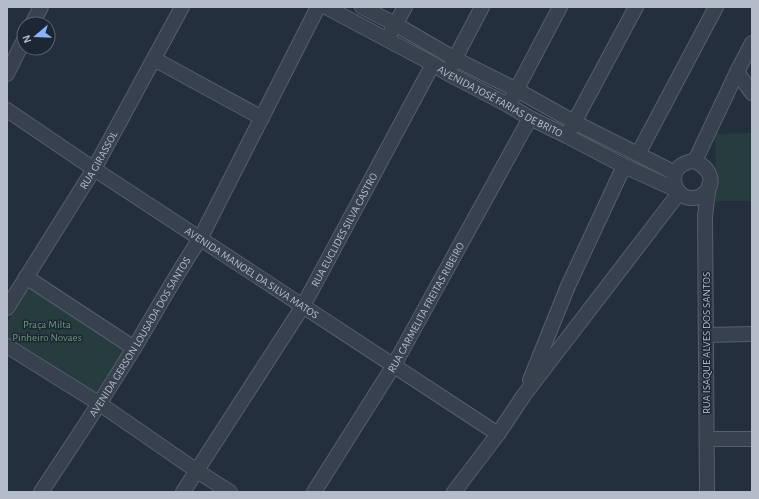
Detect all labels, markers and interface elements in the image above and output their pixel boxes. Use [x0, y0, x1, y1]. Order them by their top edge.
north arrow [16, 16, 56, 56]
text: N [21, 34, 33, 45]
street label: AVENIDA JOSÉ FARIAS DE BRITO [435, 63, 564, 139]
street label: RUA GIRASSOL [78, 129, 120, 191]
street label: RUA EUCLIDES SILVA CASTRO [309, 171, 379, 289]
street label: AVENIDA MANOEL DA SILVA MATOS [183, 225, 321, 321]
street label: RUA CARMELITA FREITAS RIBEIRO [386, 241, 466, 375]
street label: AVENIDA GERSON LOUSADA DOS SANTOS [87, 255, 193, 419]
street label: RUA ISAQUE ALVES DOS SANTOS [701, 272, 712, 414]
park label: Praça Milta Pinheiro Novaes [12, 319, 82, 343]

